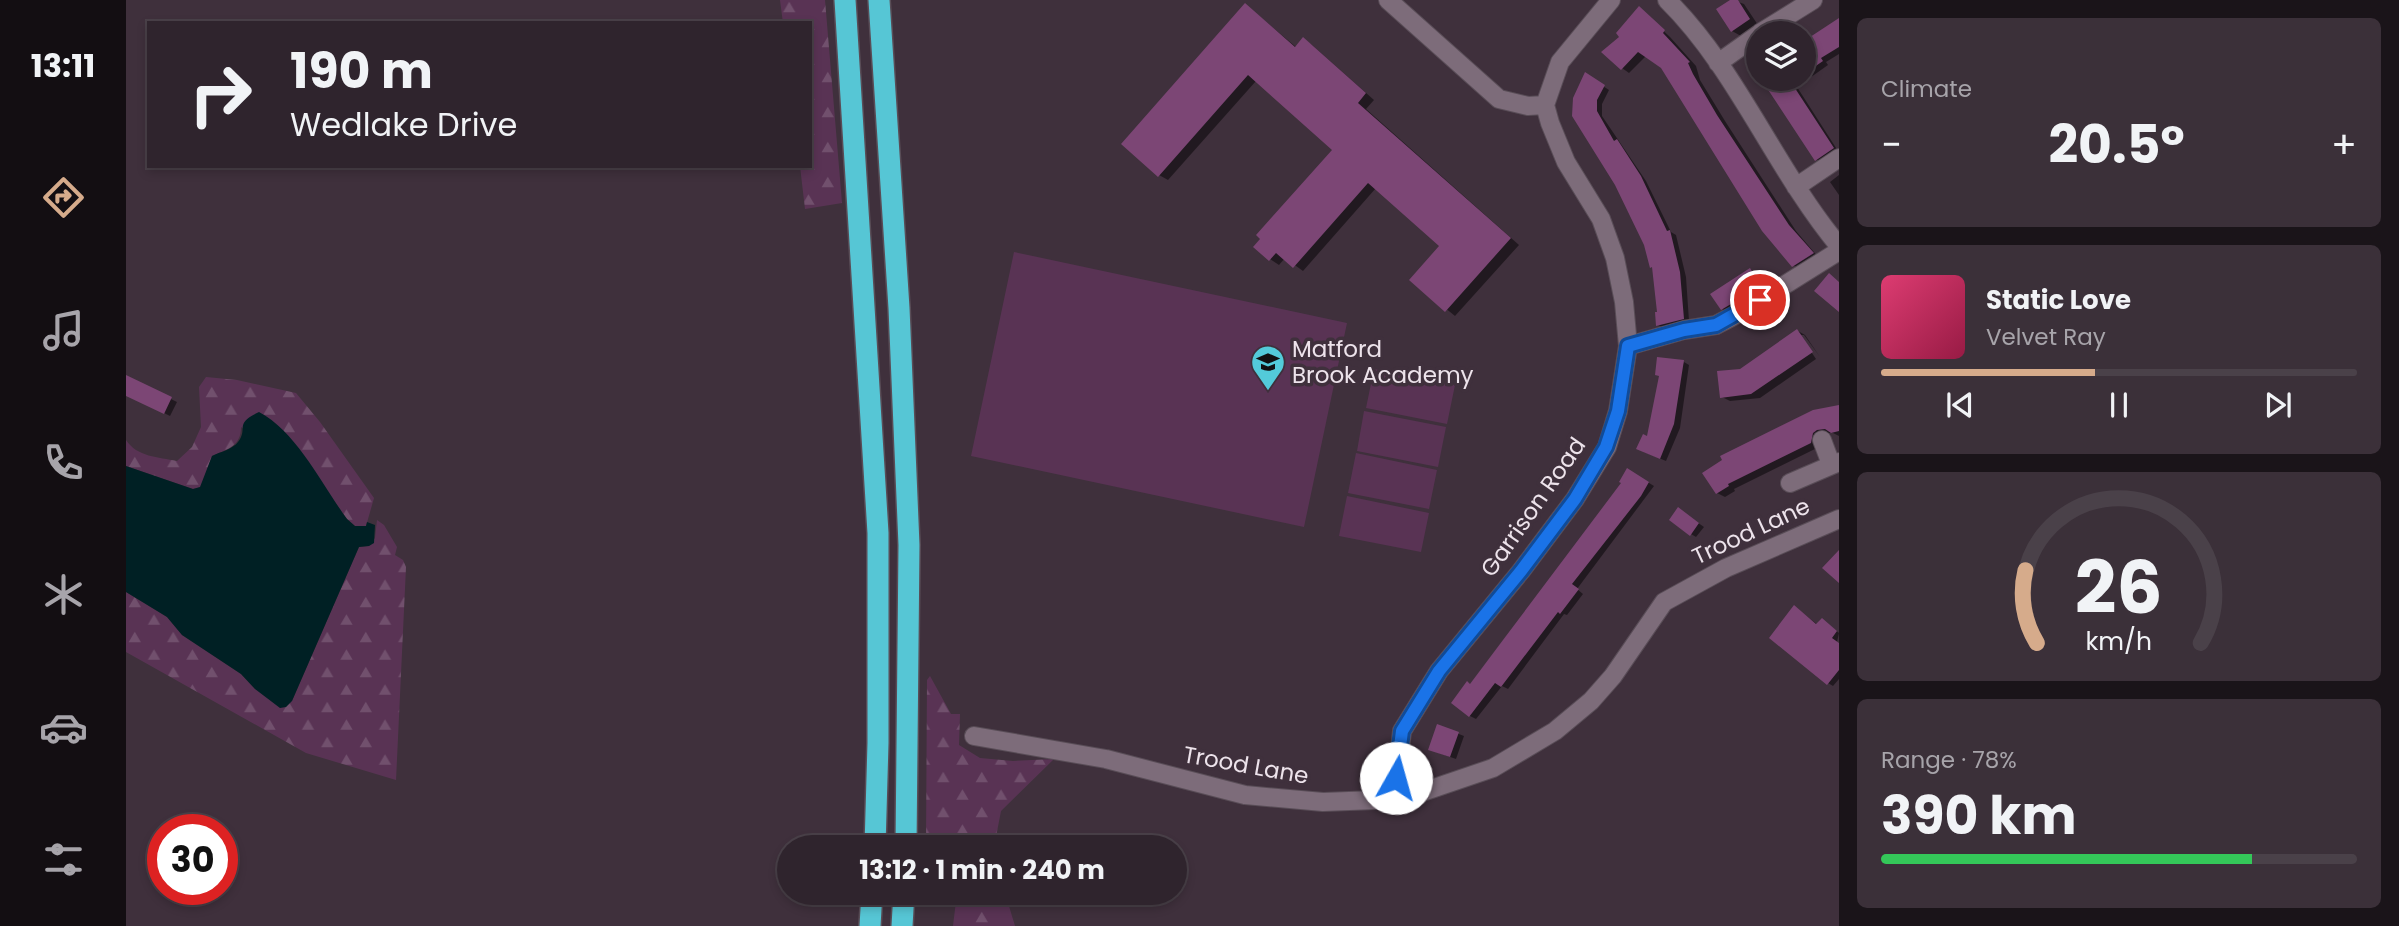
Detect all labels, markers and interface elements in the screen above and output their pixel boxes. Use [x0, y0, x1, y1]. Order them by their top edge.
map controls [1746, 21, 1816, 91]
button: layers [1746, 21, 1816, 91]
text: 190 m [290, 37, 433, 105]
text: 13:11 [31, 43, 95, 88]
icon: right [175, 49, 266, 140]
text: Climate [1881, 73, 1972, 105]
text: Wedlake Drive [290, 102, 517, 147]
text: 20.5° [2048, 108, 2185, 181]
text: − [1881, 118, 1902, 171]
text: + [2331, 118, 2357, 171]
icon: directions [39, 173, 88, 222]
pin [1730, 270, 1790, 330]
icon: arrive [1741, 281, 1779, 319]
text: Static Love [1986, 282, 2131, 318]
icon: music [39, 306, 88, 355]
text: Velvet Ray [1986, 321, 2106, 353]
place label: Matford Brook Academy [1292, 333, 1474, 391]
school or university icon: Matford Brook Academy [1249, 343, 1287, 392]
icon: previous [1941, 386, 1979, 424]
icon: pause [2100, 386, 2138, 424]
icon: next [2259, 386, 2297, 424]
street label: Garrison Road [1473, 431, 1593, 583]
icon: phone [39, 438, 88, 487]
street label: Trood Lane [1687, 490, 1815, 572]
text: 26 [2075, 537, 2163, 638]
icon: climate [39, 570, 88, 619]
text: km/h [2086, 623, 2152, 658]
icon: car [39, 703, 88, 752]
street label: Trood Lane [1181, 738, 1311, 792]
position arrow [1359, 741, 1433, 815]
text: Range · 78% [1881, 744, 2017, 776]
text: 390 km [1881, 779, 2077, 852]
speed limit sign: 30 [147, 814, 238, 905]
icon: filters [39, 835, 88, 884]
text: 13:12 · 1 min · 240 m [859, 852, 1105, 888]

